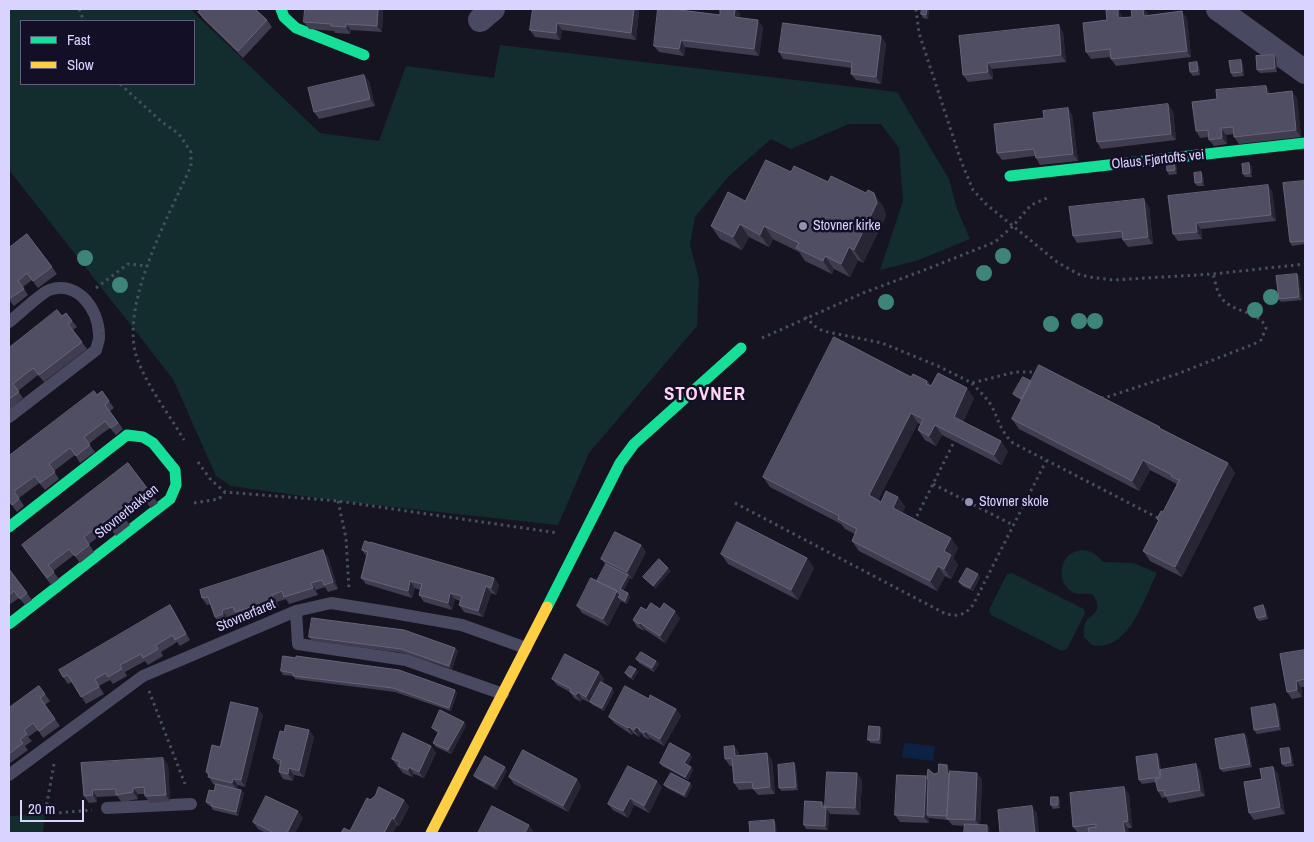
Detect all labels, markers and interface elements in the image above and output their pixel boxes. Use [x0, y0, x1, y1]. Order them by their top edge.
legend [20, 20, 195, 85]
text: Fast [67, 29, 90, 50]
text: Slow [67, 54, 94, 75]
street label: Olaus Fjørtofts vei [1111, 147, 1205, 173]
place label: Stovner kirke [813, 218, 881, 234]
marker: Stovner kirke [797, 220, 809, 232]
district label: STOVNER [663, 384, 747, 406]
street label: Stovnerbakken [92, 481, 162, 543]
place label: Stovner skole [979, 494, 1049, 510]
marker: Stovner skole [963, 496, 975, 508]
street label: Stovnerfaret [214, 596, 278, 636]
scale bar [22, 790, 86, 822]
text: 20 m [28, 798, 55, 819]

